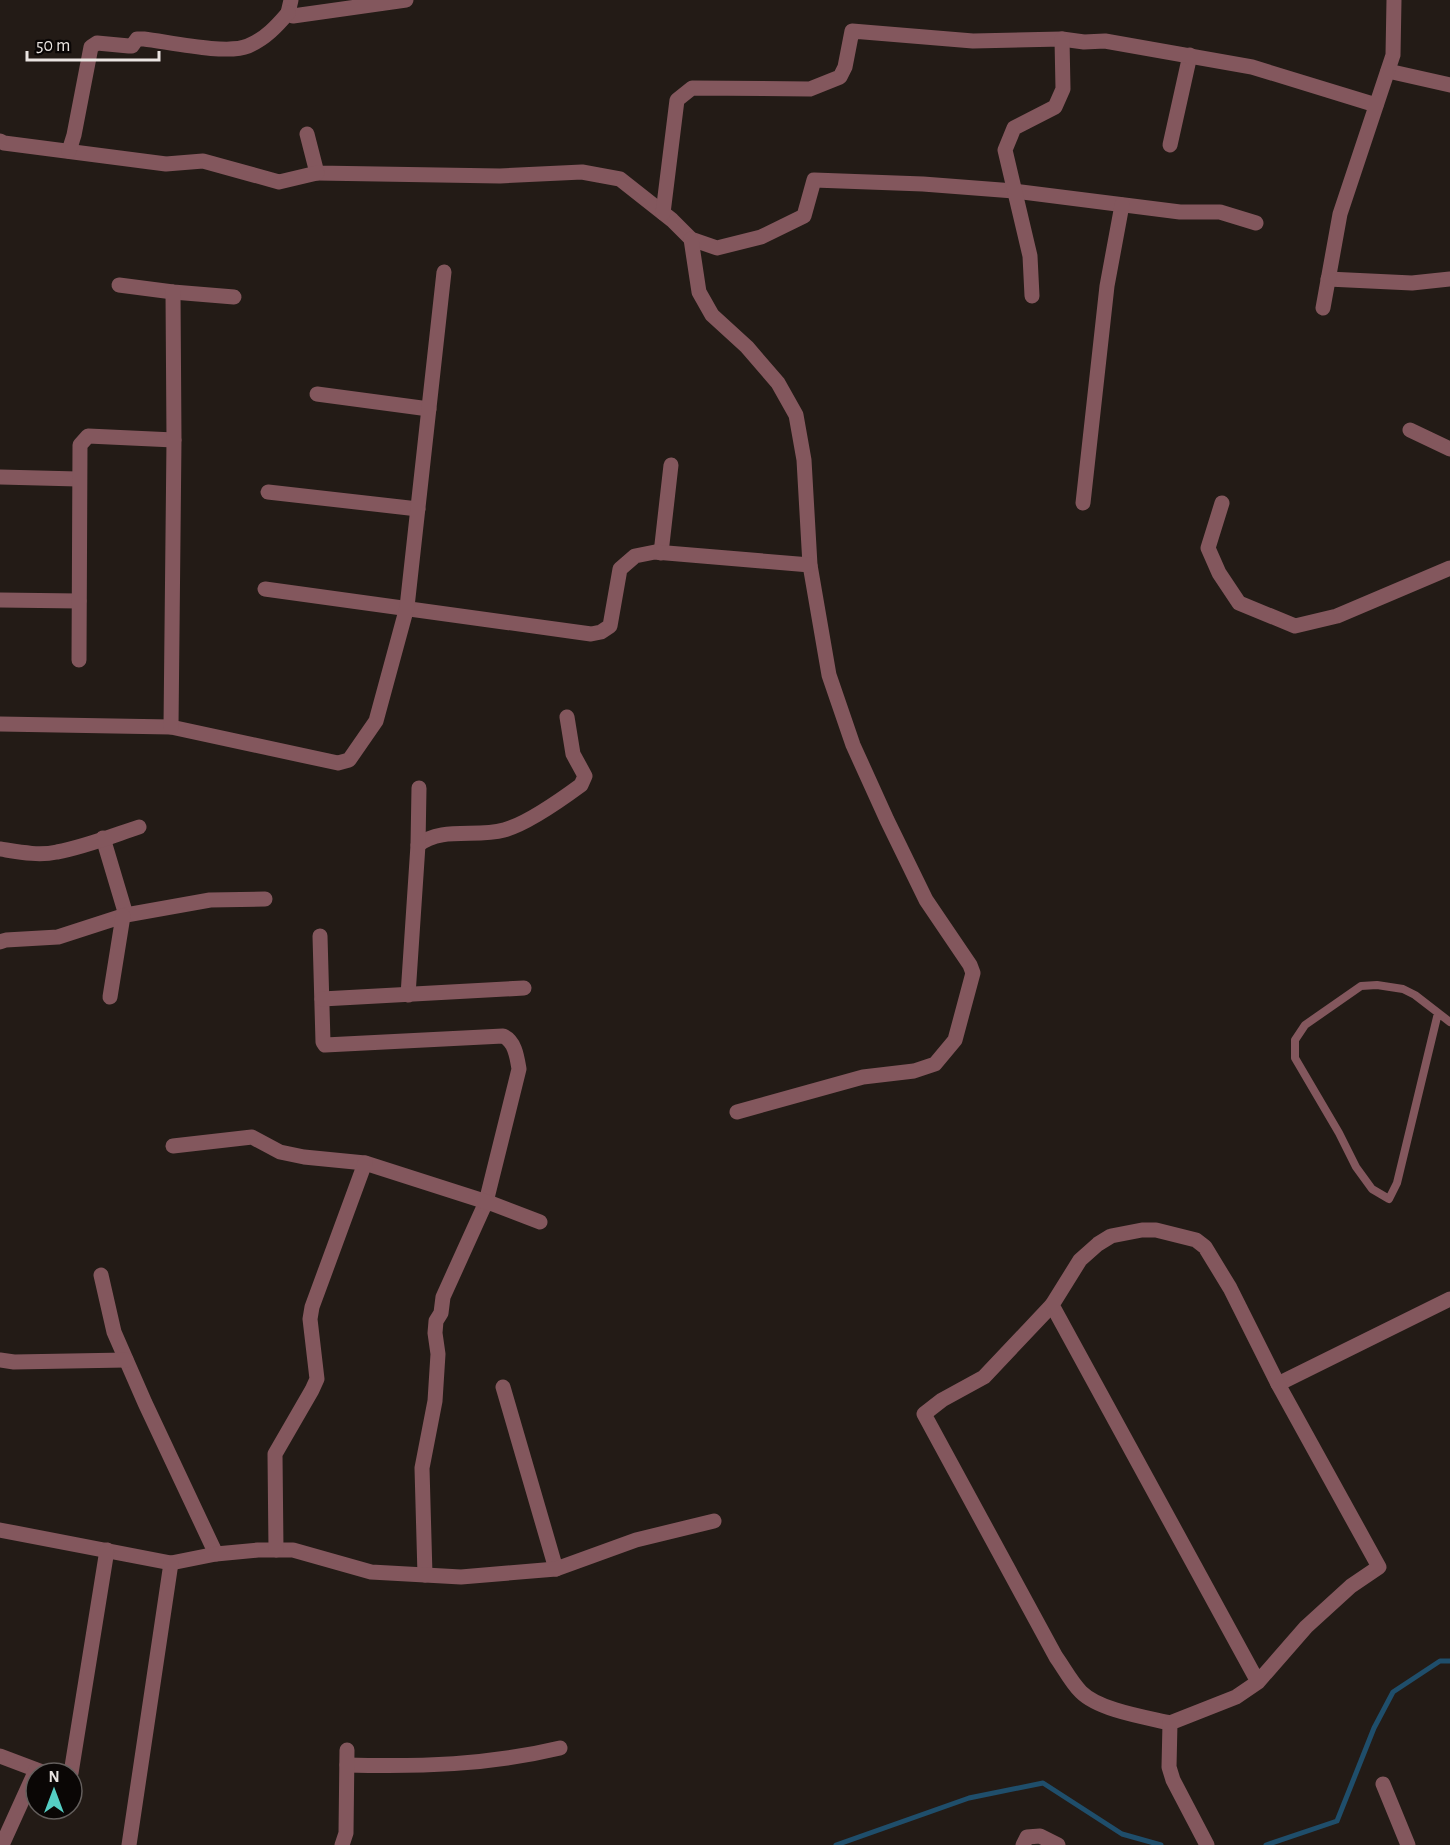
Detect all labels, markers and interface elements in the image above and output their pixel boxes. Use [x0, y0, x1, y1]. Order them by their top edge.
scale bar [27, 24, 159, 62]
text: 50 m [36, 37, 70, 55]
north arrow [24, 1761, 84, 1821]
text: N [48, 1769, 60, 1785]

